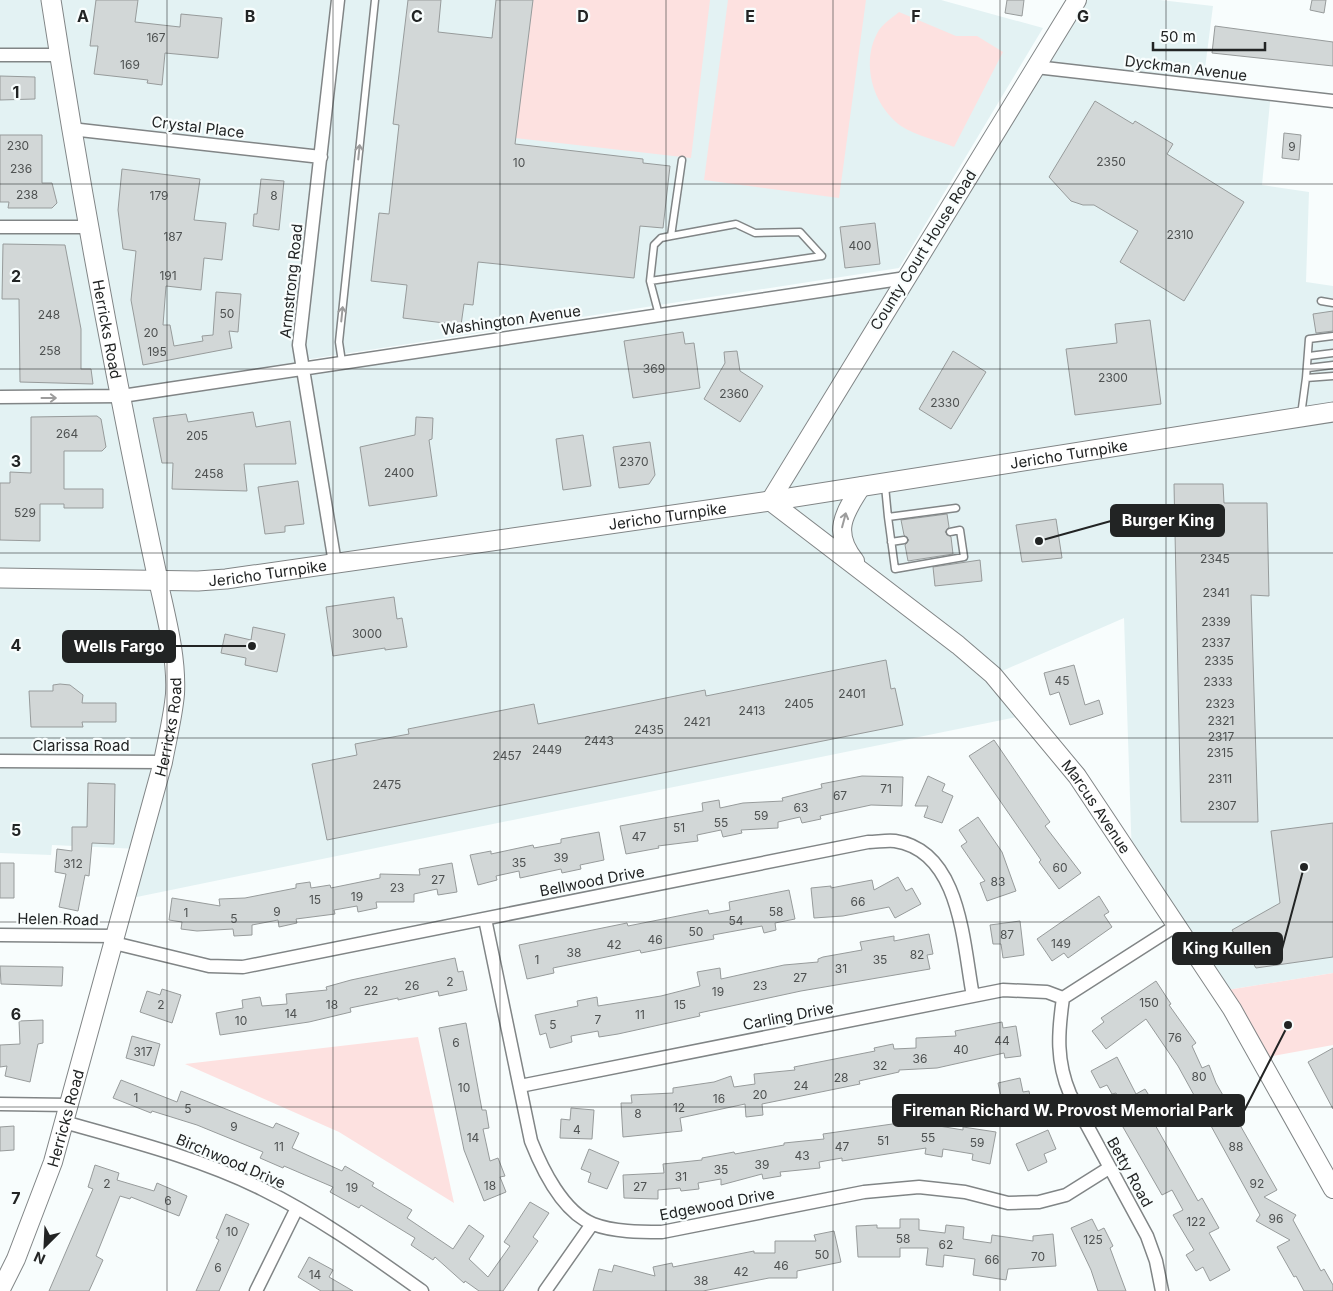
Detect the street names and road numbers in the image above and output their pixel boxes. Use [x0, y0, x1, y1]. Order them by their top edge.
street label: Dyckman Avenue [1124, 51, 1248, 85]
street label: Crystal Place [150, 112, 246, 142]
street label: County Court House Road [866, 166, 980, 334]
street label: Armstrong Road [276, 223, 306, 339]
street label: Herricks Road [89, 278, 126, 380]
street label: Washington Avenue [440, 301, 582, 339]
street label: Jericho Turnpike [1008, 435, 1129, 472]
street label: Jericho Turnpike [607, 498, 728, 534]
street label: Jericho Turnpike [208, 555, 328, 590]
street label: Herricks Road [150, 677, 185, 779]
street label: Clarissa Road [32, 736, 130, 755]
street label: Marcus Avenue [1058, 756, 1135, 857]
street label: Bellwood Drive [538, 862, 646, 900]
street label: Helen Road [17, 909, 99, 929]
street label: Carling Drive [741, 998, 835, 1034]
street label: Herricks Road [43, 1067, 88, 1169]
street label: Birchwood Drive [173, 1129, 289, 1193]
street label: Betty Road [1103, 1134, 1157, 1210]
street label: Edgewood Drive [658, 1184, 776, 1224]

